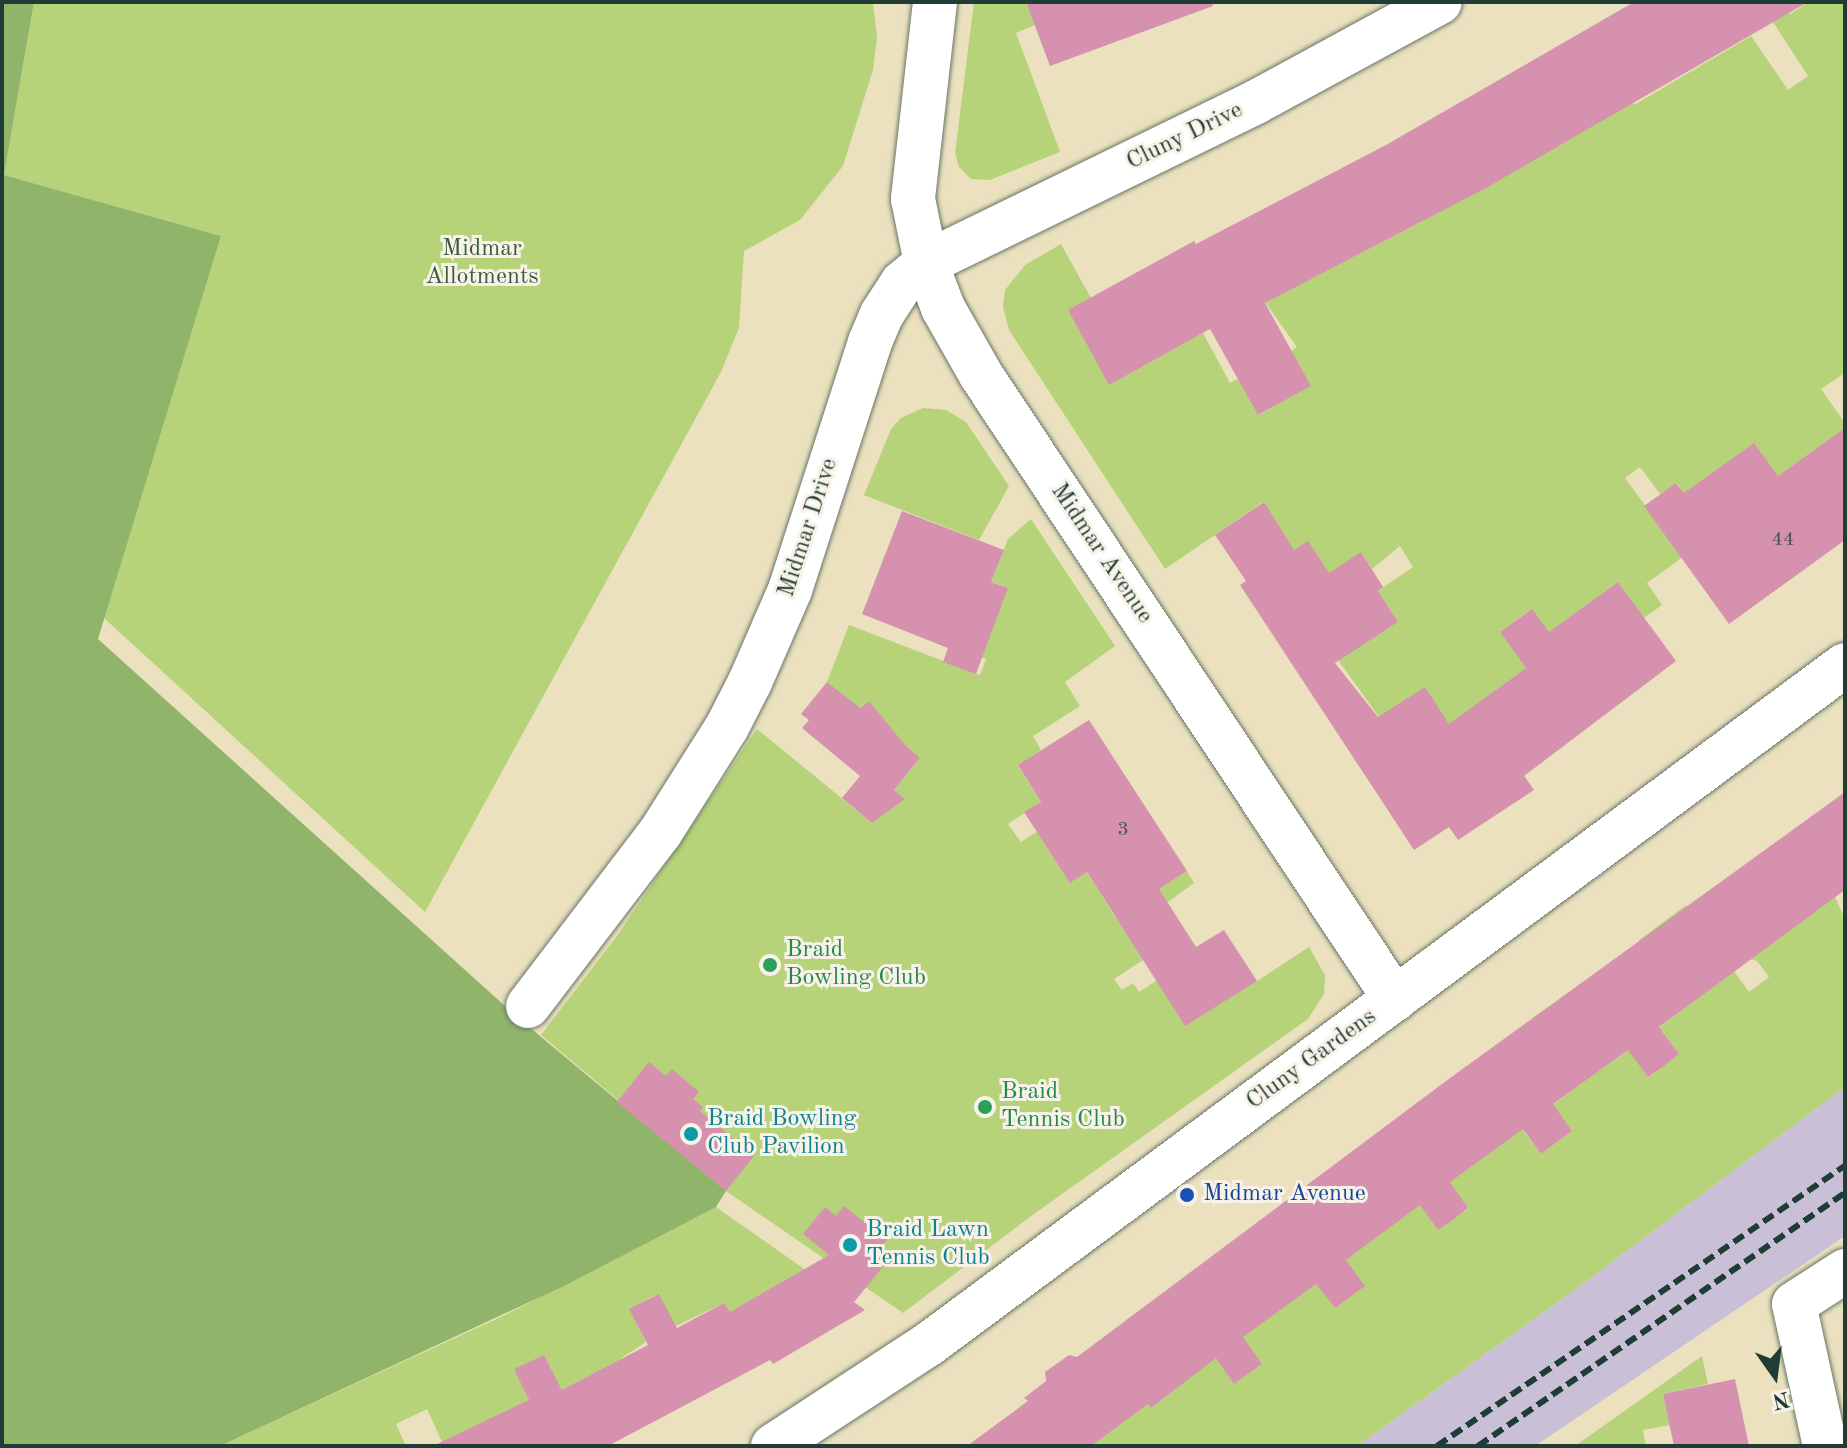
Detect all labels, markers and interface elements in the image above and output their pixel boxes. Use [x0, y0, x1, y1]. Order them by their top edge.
street label: Cluny Drive [1122, 97, 1248, 177]
park label: Midmar Allotments [425, 236, 539, 292]
street label: Midmar Drive [773, 455, 845, 601]
street label: Midmar Avenue [1044, 478, 1158, 630]
house number: 44 [1771, 528, 1795, 552]
house number: 3 [1117, 818, 1129, 842]
place label: Braid Bowling Club [786, 937, 926, 993]
marker: Braid Bowling Club [761, 956, 779, 974]
street label: Cluny Gardens [1241, 1003, 1383, 1117]
place label: Braid Tennis Club [1001, 1079, 1125, 1135]
marker: Braid Tennis Club [976, 1098, 994, 1116]
place label: Braid Bowling Club Pavilion [707, 1106, 857, 1162]
marker: Braid Bowling Club Pavilion [682, 1125, 700, 1143]
place label: Midmar Avenue [1203, 1181, 1366, 1209]
marker: Midmar Avenue [1178, 1186, 1196, 1204]
place label: Braid Lawn Tennis Club [866, 1217, 990, 1273]
marker: Braid Lawn Tennis Club [841, 1236, 859, 1254]
north arrow [1735, 1336, 1815, 1416]
text: N [1770, 1387, 1792, 1412]

